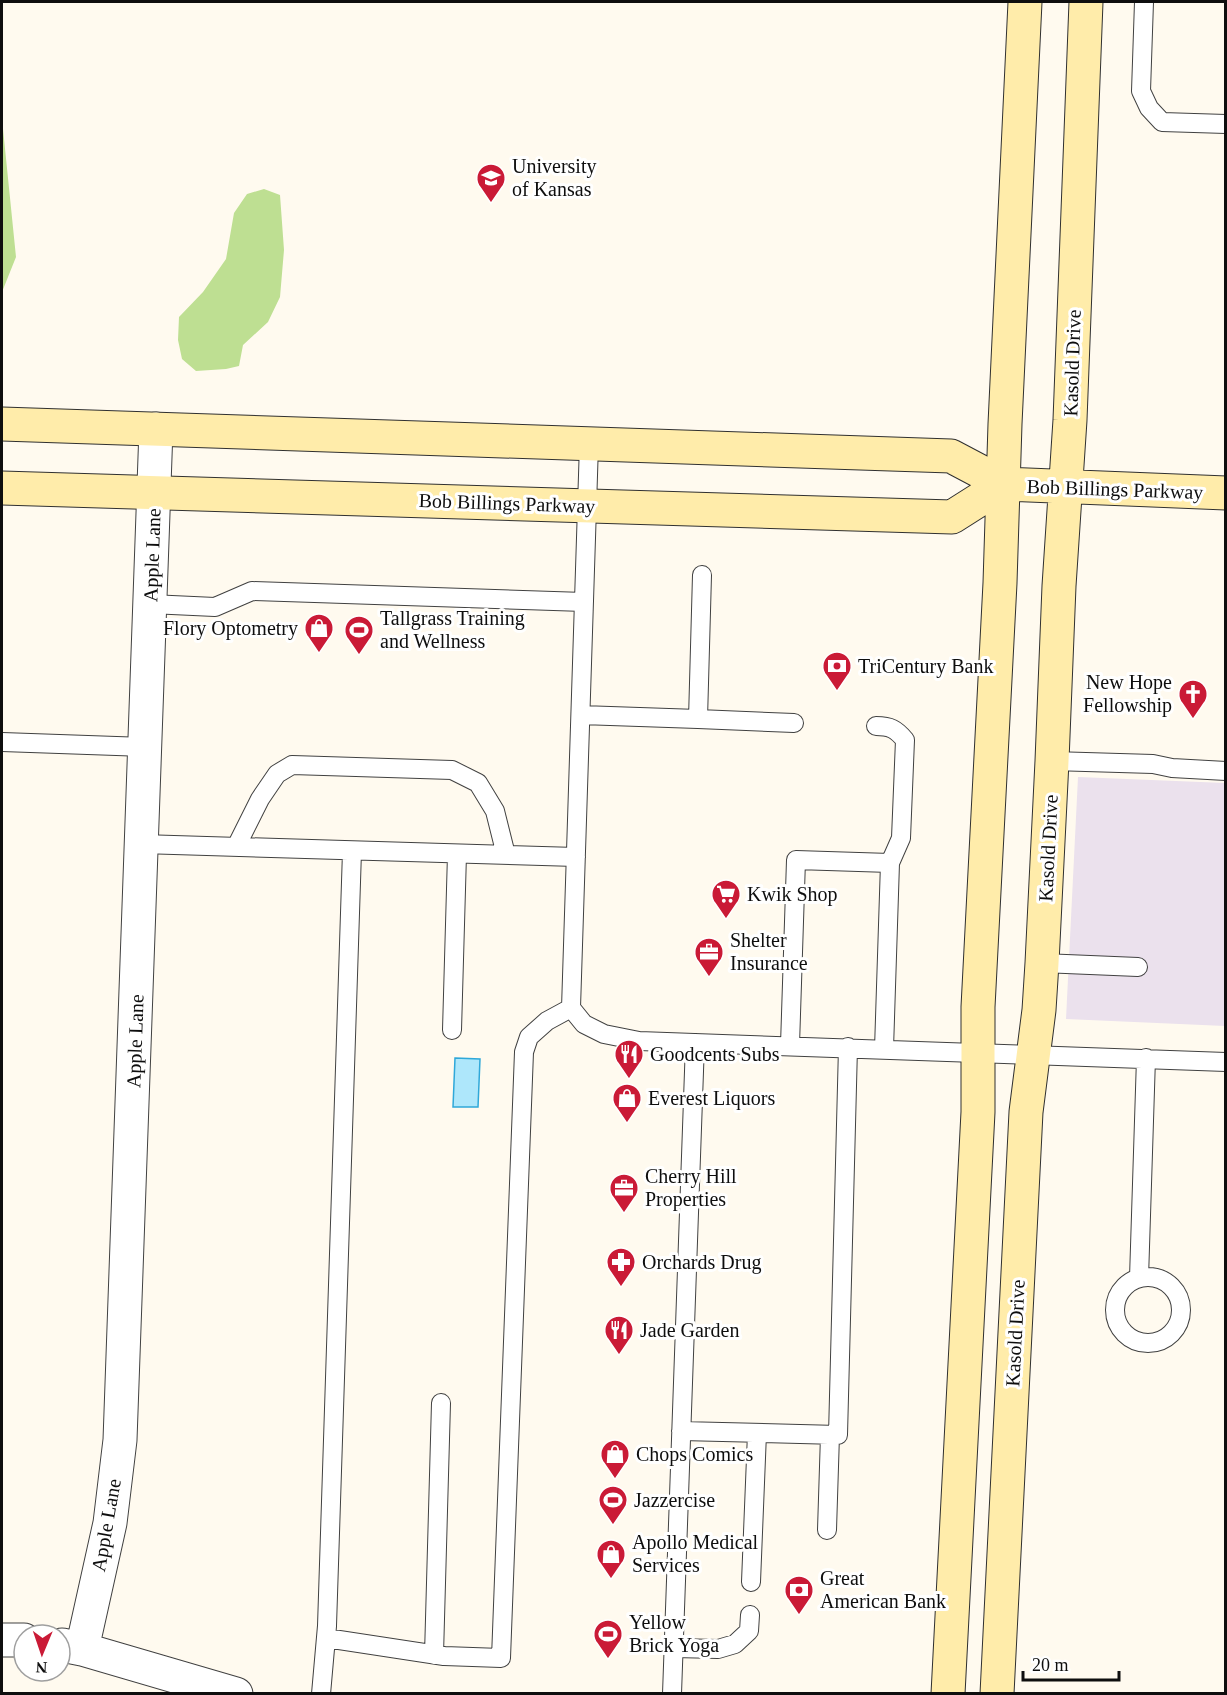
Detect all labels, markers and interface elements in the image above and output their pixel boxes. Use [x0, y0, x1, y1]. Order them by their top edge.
place label: University of Kansas [512, 155, 596, 200]
school or university icon: University of Kansas [475, 162, 507, 204]
street label: Kasold Drive [1059, 309, 1085, 417]
street label: Bob Billings Parkway [1026, 475, 1204, 504]
street label: Bob Billings Parkway [418, 489, 596, 518]
street label: Apple Lane [139, 508, 166, 602]
place label: Tallgrass Training and Wellness [380, 607, 525, 652]
shop icon: Flory Optometry [303, 612, 335, 654]
sports icon: Tallgrass Training and Wellness [343, 614, 375, 656]
place label: Flory Optometry [163, 617, 298, 640]
bank icon: TriCentury Bank [821, 650, 853, 692]
place label: TriCentury Bank [858, 655, 993, 678]
place label: New Hope Fellowship [1083, 671, 1172, 717]
church icon: New Hope Fellowship [1177, 678, 1209, 720]
street label: Kasold Drive [1034, 794, 1062, 902]
supermarket icon: Kwik Shop [710, 878, 742, 920]
place label: Kwik Shop [747, 883, 838, 906]
place label: Shelter Insurance [730, 929, 808, 974]
office icon: Shelter Insurance [693, 936, 725, 978]
street label: Apple Lane [122, 994, 149, 1088]
restaurant icon: Goodcents Subs [613, 1038, 645, 1080]
place label: Goodcents Subs [650, 1043, 780, 1065]
shop icon: Everest Liquors [611, 1082, 643, 1124]
place label: Everest Liquors [648, 1087, 775, 1110]
place label: Cherry Hill Properties [645, 1165, 737, 1211]
office icon: Cherry Hill Properties [608, 1172, 640, 1214]
pharmacy icon: Orchards Drug [605, 1246, 637, 1288]
place label: Orchards Drug [642, 1251, 761, 1274]
street label: Kasold Drive [1001, 1279, 1029, 1387]
restaurant icon: Jade Garden [603, 1314, 635, 1356]
place label: Jade Garden [640, 1319, 739, 1341]
shop icon: Chops Comics [599, 1438, 631, 1480]
place label: Chops Comics [636, 1443, 753, 1466]
street label: Apple Lane [87, 1477, 126, 1573]
sports icon: Jazzercise [597, 1484, 629, 1526]
place label: Jazzercise [634, 1489, 715, 1511]
place label: Apollo Medical Services [632, 1531, 759, 1576]
shop icon: Apollo Medical Services [595, 1538, 627, 1580]
place label: Great American Bank [820, 1567, 946, 1612]
bank icon: Great American Bank [783, 1574, 815, 1616]
place label: Yellow Brick Yoga [629, 1611, 719, 1657]
sports icon: Yellow Brick Yoga [592, 1618, 624, 1660]
north arrow [12, 1623, 72, 1683]
scale bar [1023, 1644, 1119, 1682]
text: 20 m [1032, 1655, 1069, 1675]
text: N [35, 1659, 48, 1676]

